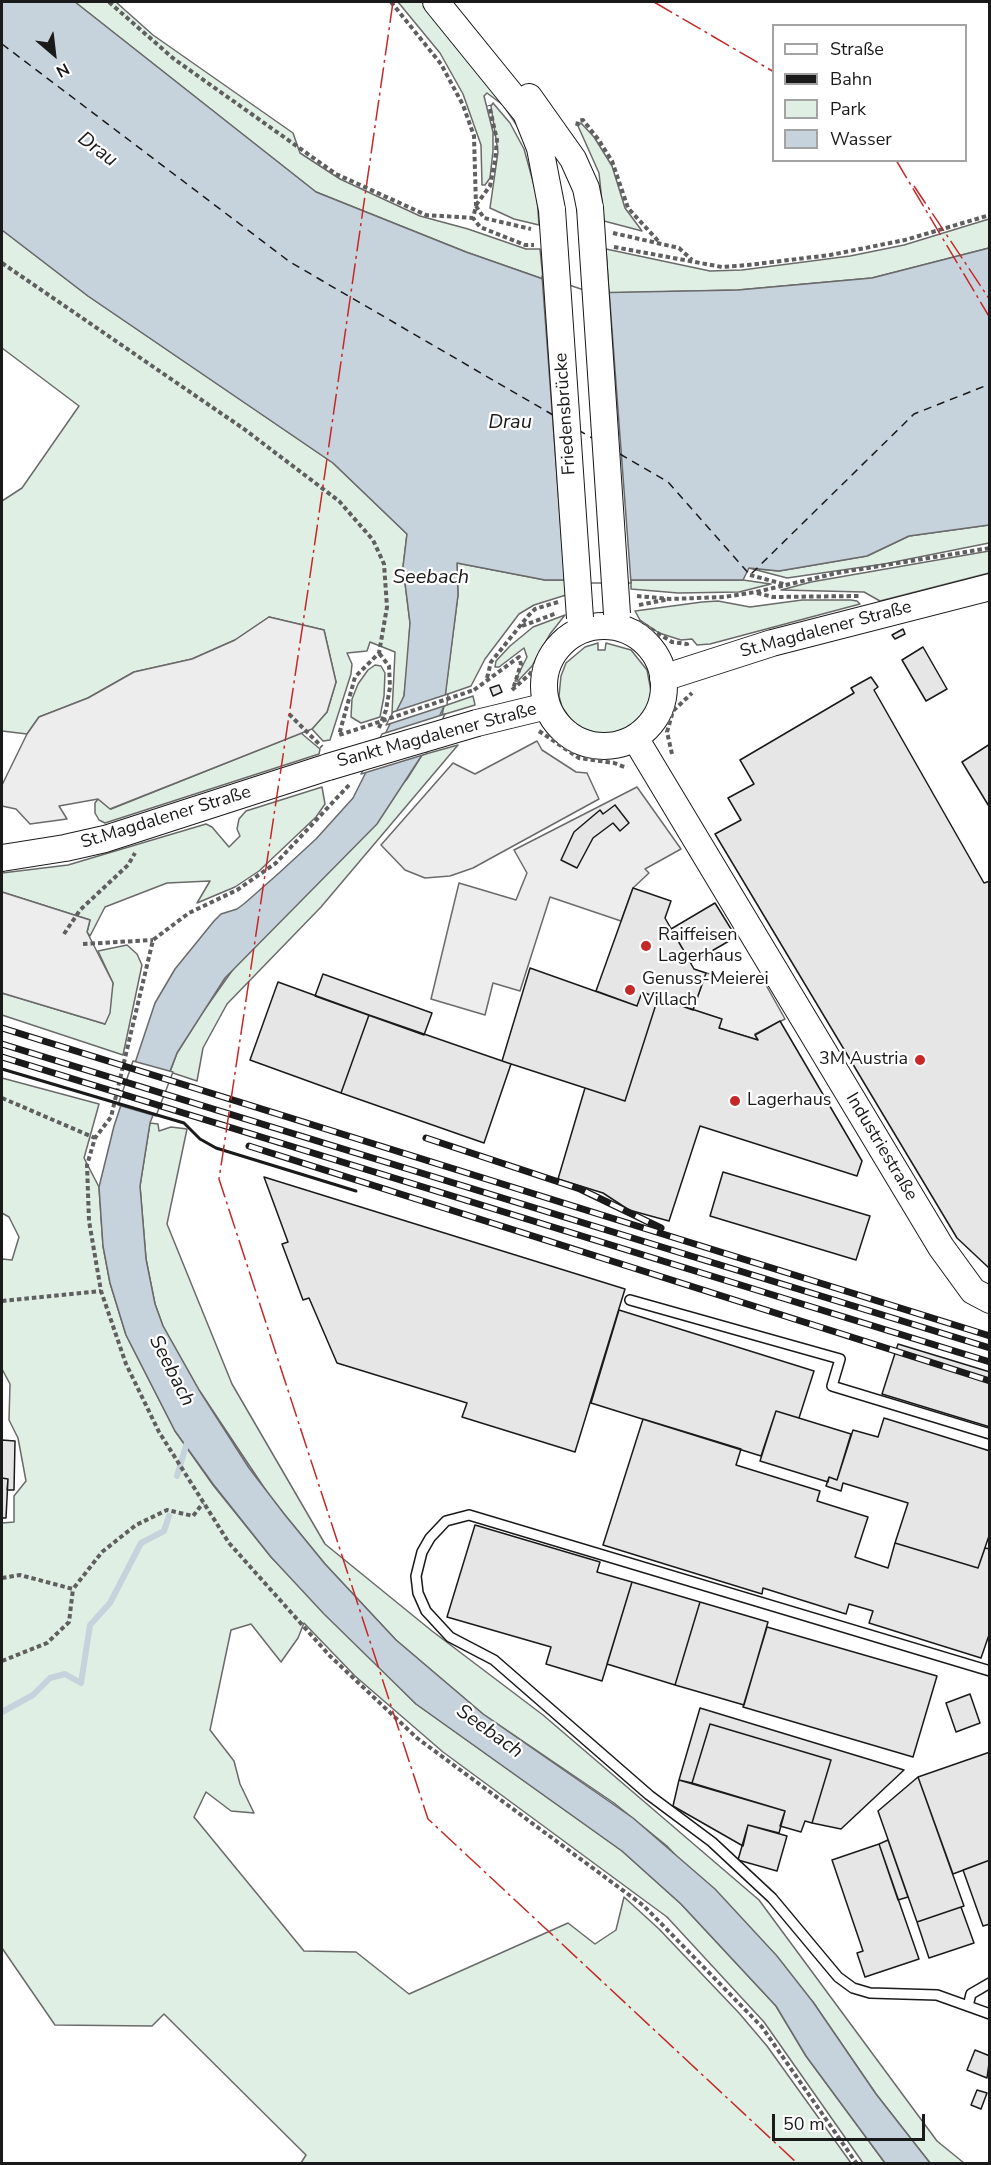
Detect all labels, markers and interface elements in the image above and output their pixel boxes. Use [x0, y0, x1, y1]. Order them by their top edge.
north arrow [24, 24, 84, 84]
legend [772, 24, 967, 162]
text: Straße [830, 37, 884, 61]
text: N [52, 57, 73, 82]
text: Bahn [830, 67, 872, 91]
text: Park [830, 97, 866, 121]
water label: Drau [72, 127, 122, 173]
text: Wasser [830, 127, 892, 151]
street label: Friedensbrücke [551, 352, 581, 476]
water label: Drau [488, 411, 532, 435]
water label: Seebach [393, 566, 469, 590]
street label: St.Magdalener Straße [738, 597, 914, 663]
street label: Sankt Magdalener Straße [335, 699, 539, 773]
street label: St.Magdalener Straße [78, 782, 254, 854]
place label: Raiffeisen Lagerhaus [658, 925, 742, 968]
marker: Raiffeisen Lagerhaus [639, 939, 653, 953]
place label: Genuss-Meierei Villach [642, 969, 769, 1012]
marker: Genuss-Meierei Villach [623, 983, 637, 997]
place label: 3M Austria [819, 1049, 908, 1071]
marker: 3M Austria [913, 1053, 927, 1067]
street label: Industriestraße [840, 1089, 922, 1205]
place label: Lagerhaus [747, 1090, 831, 1112]
marker: Lagerhaus [728, 1094, 742, 1108]
water label: Seebach [143, 1331, 199, 1411]
water label: Seebach [451, 1700, 527, 1764]
scale bar [775, 2102, 928, 2140]
text: 50 m [783, 2112, 825, 2136]

